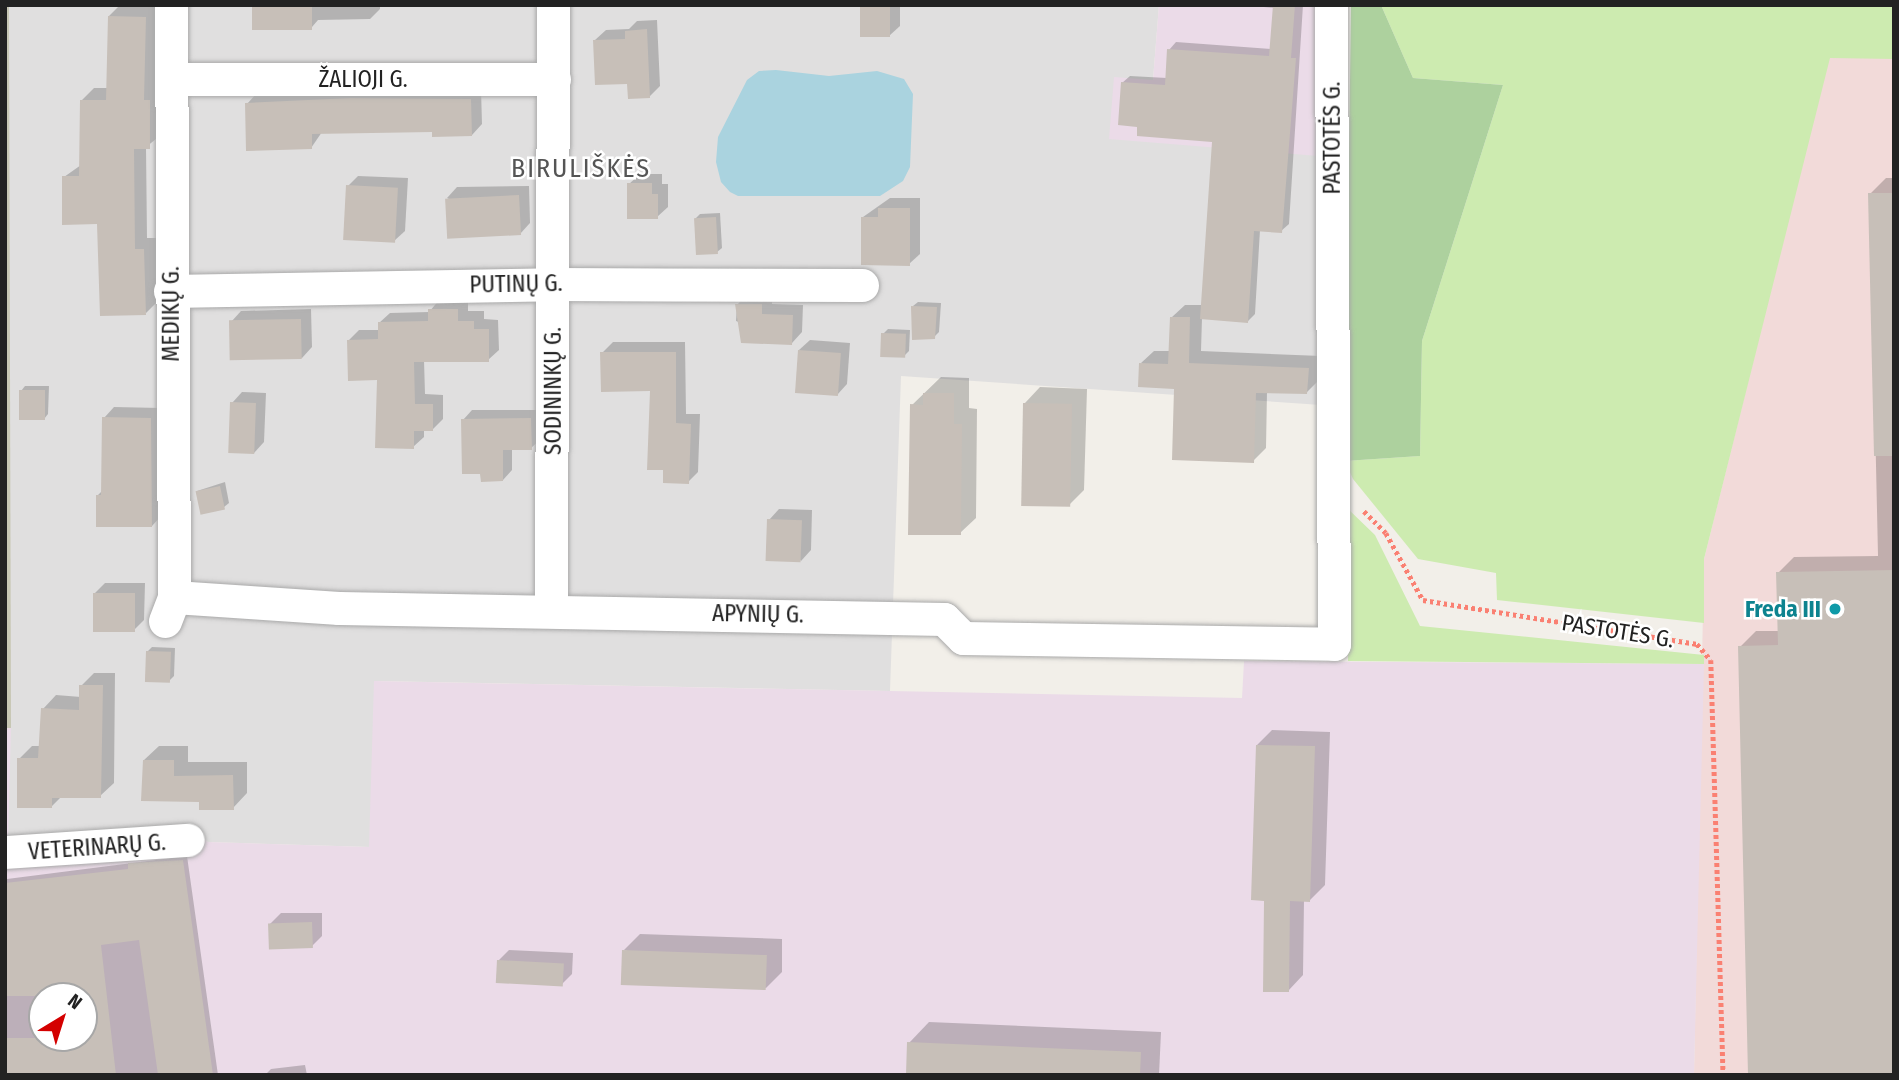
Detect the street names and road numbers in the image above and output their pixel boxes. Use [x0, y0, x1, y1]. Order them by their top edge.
street label: ŽALIOJI G. [318, 65, 408, 93]
street label: PASTOTĖS G. [1318, 81, 1346, 195]
street label: MEDIKŲ G. [157, 266, 185, 362]
street label: PUTINŲ G. [469, 269, 563, 299]
street label: SODININKŲ G. [539, 327, 567, 455]
street label: APYNIŲ G. [712, 599, 804, 629]
street label: PASTOTĖS G. [1560, 609, 1676, 653]
street label: VETERINARŲ G. [27, 828, 167, 866]

